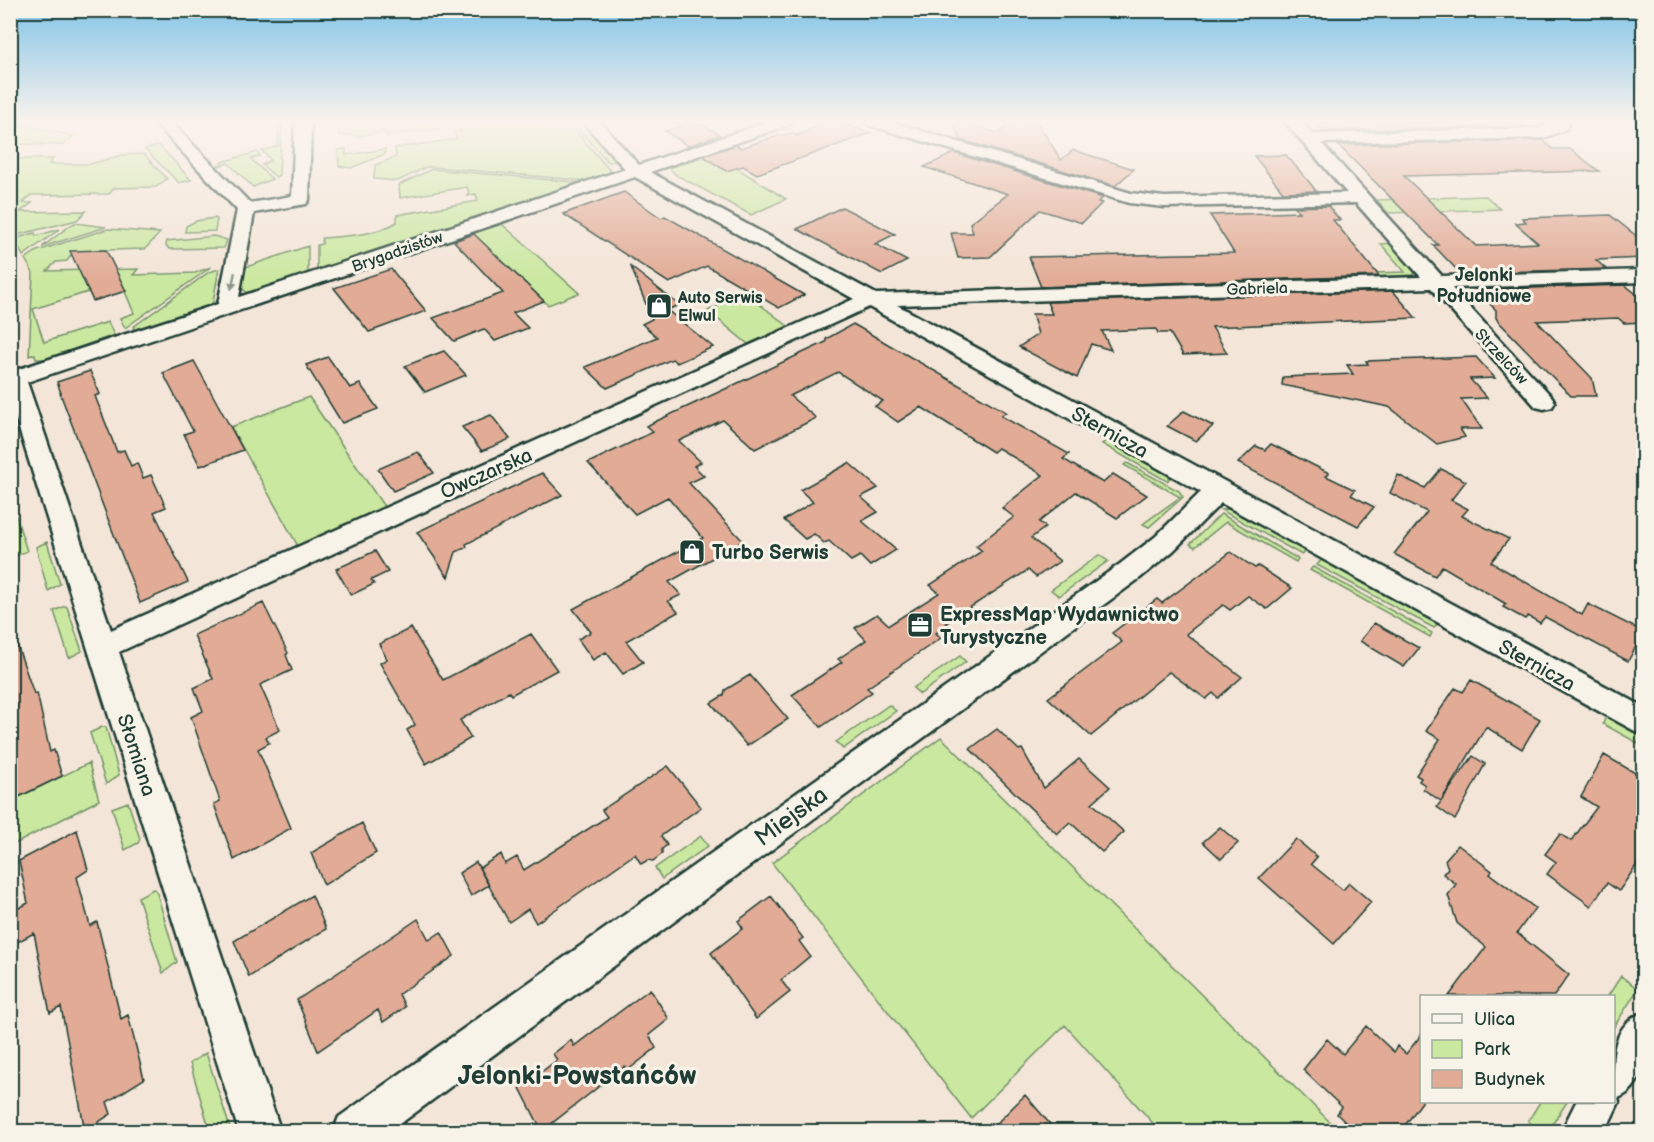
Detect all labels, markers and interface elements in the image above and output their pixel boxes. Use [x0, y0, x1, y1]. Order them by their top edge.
street label: Brygadzistów [349, 228, 446, 277]
district label: Jelonki Południowe [1437, 265, 1531, 307]
one-way arrow [227, 271, 237, 290]
street label: Gabriela [1226, 279, 1288, 300]
place label: Auto Serwis Elwul [677, 289, 763, 326]
shop icon: Auto Serwis Elwul [644, 291, 674, 321]
street label: Strzelców [1470, 325, 1532, 389]
street label: Sternicza [1067, 402, 1152, 464]
street label: Owczarska [437, 443, 536, 505]
shop icon: Turbo Serwis [677, 537, 707, 567]
place label: Turbo Serwis [712, 541, 829, 565]
place label: ExpressMap Wydawnictwo Turystyczne [940, 603, 1179, 650]
office icon: ExpressMap Wydawnictwo Turystyczne [905, 610, 935, 640]
street label: Sternicza [1494, 635, 1579, 697]
street label: Słomiana [112, 711, 161, 799]
street label: Miejska [749, 780, 833, 853]
legend [1420, 995, 1615, 1103]
text: Ulica [1474, 1009, 1515, 1030]
text: Park [1474, 1039, 1510, 1060]
district label: Jelonki-Powstańców [458, 1061, 696, 1092]
text: Budynek [1474, 1069, 1545, 1090]

